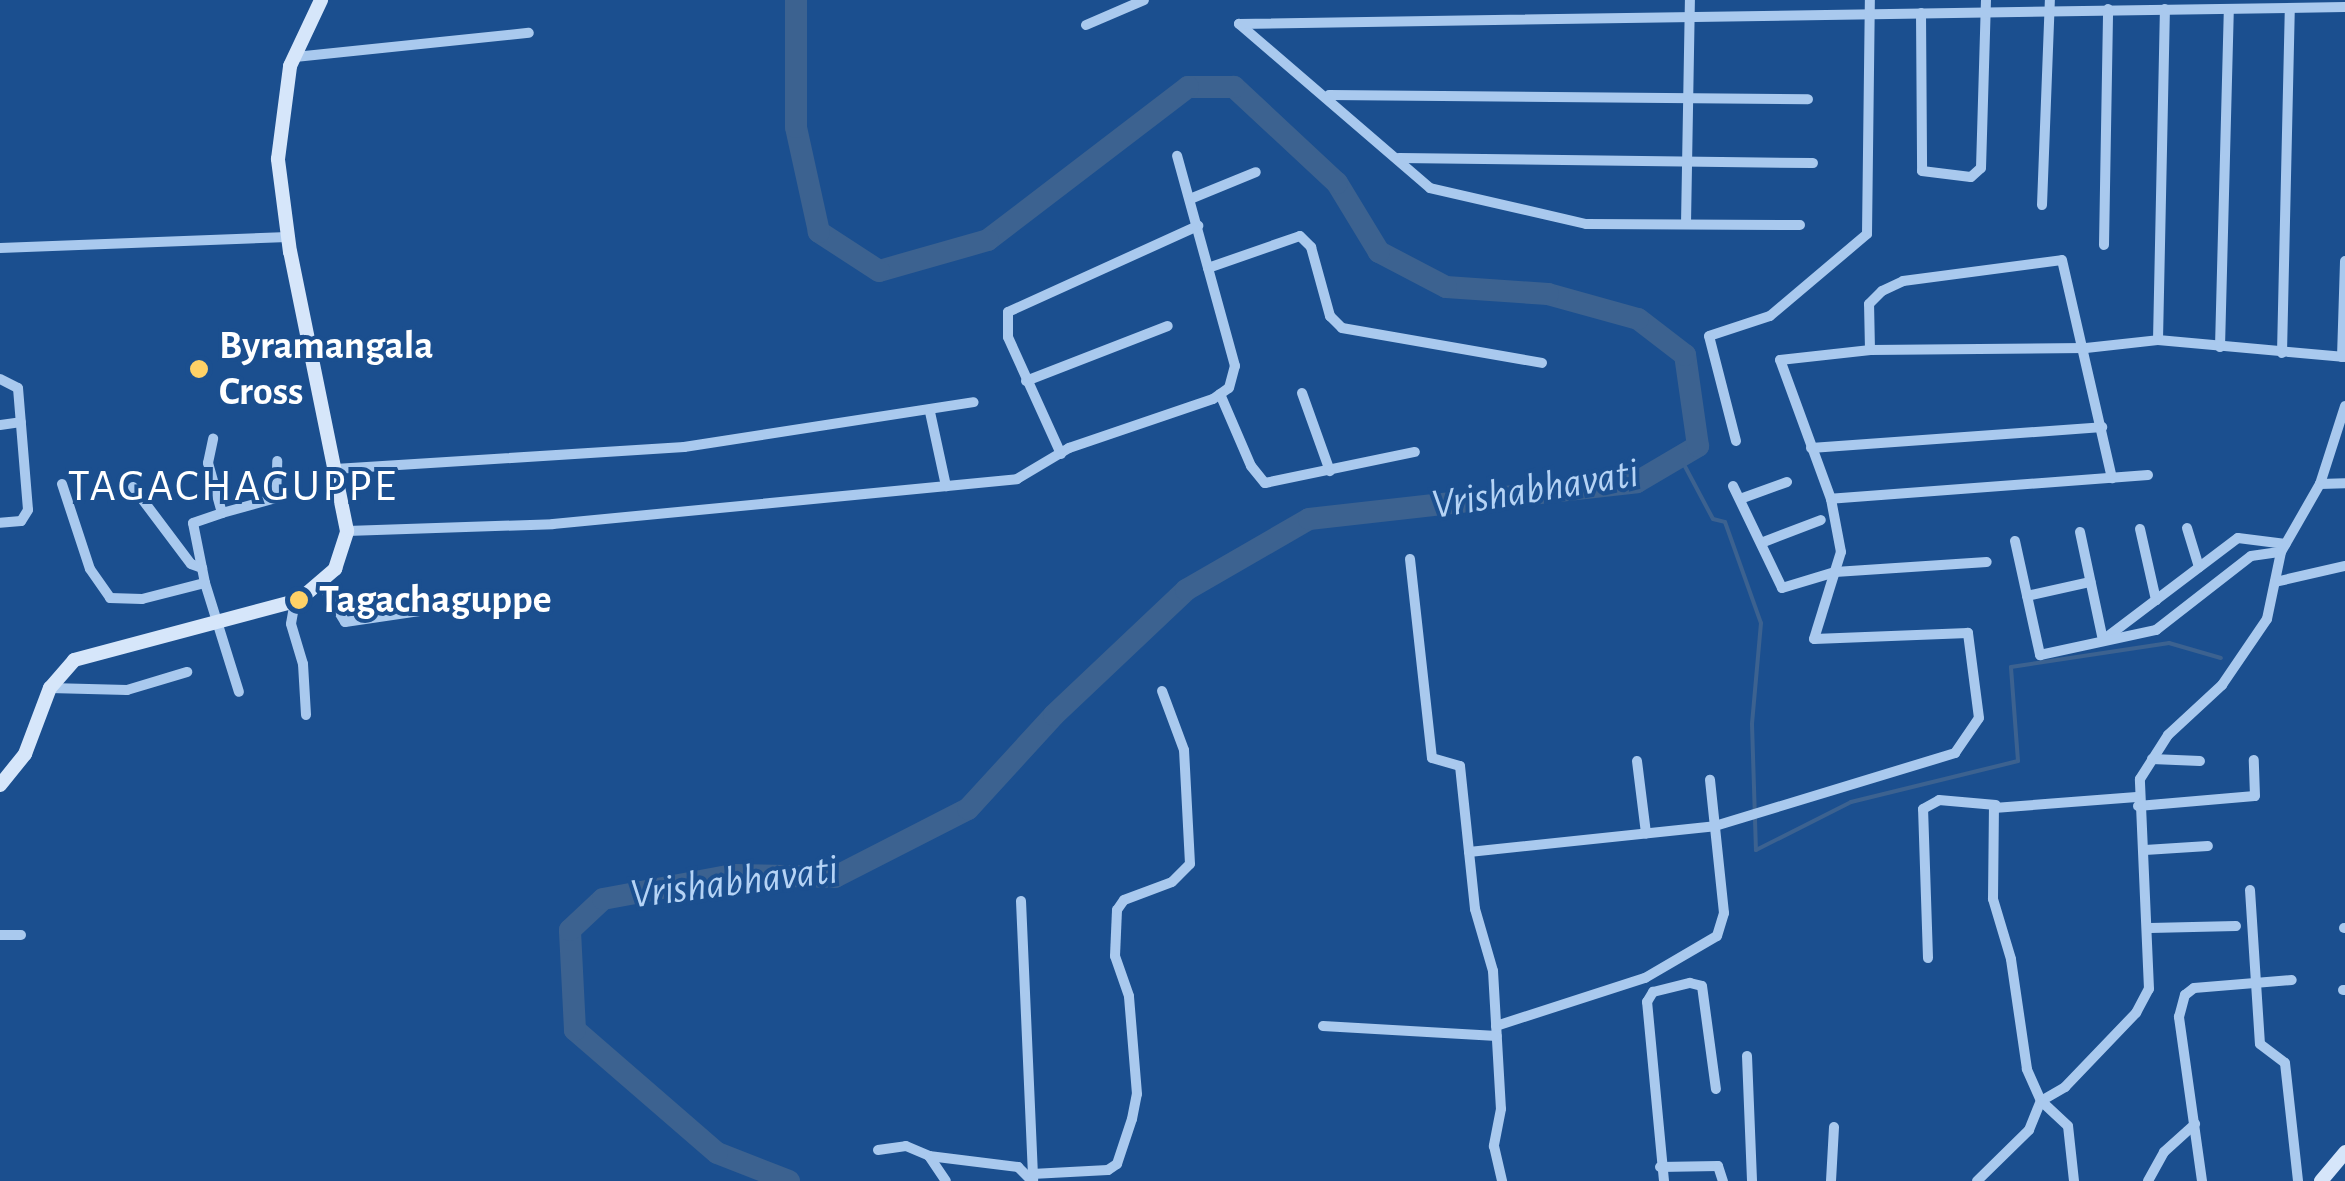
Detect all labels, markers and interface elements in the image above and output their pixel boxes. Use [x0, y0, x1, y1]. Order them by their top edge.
place label: Byramangala Cross [219, 322, 434, 416]
marker: Byramangala Cross [188, 358, 210, 380]
water label: Vrishabhavati [1428, 448, 1642, 530]
district label: TAGACHAGUPPE [68, 460, 398, 514]
place label: Tagachaguppe [319, 576, 552, 624]
marker: Tagachaguppe [288, 589, 310, 611]
water label: Vrishabhavati [627, 844, 841, 920]

